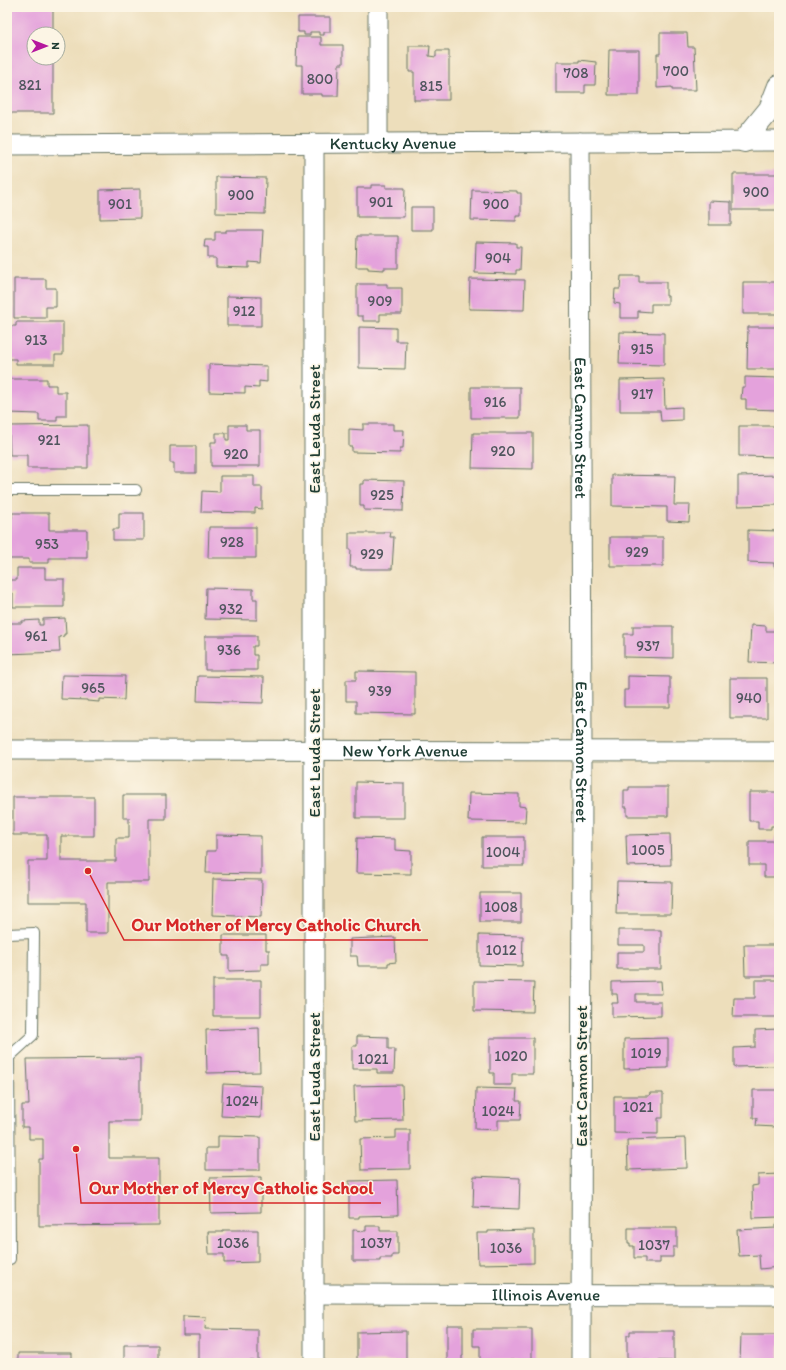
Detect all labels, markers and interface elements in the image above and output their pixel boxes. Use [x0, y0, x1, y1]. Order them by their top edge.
north arrow [26, 26, 66, 66]
text: N [49, 42, 62, 50]
house number: 700 [663, 62, 689, 80]
house number: 708 [564, 64, 588, 82]
house number: 800 [307, 70, 333, 88]
house number: 821 [18, 76, 42, 94]
house number: 815 [419, 77, 443, 95]
street label: Kentucky Avenue [330, 133, 456, 153]
house number: 900 [743, 183, 769, 201]
house number: 900 [228, 186, 254, 204]
house number: 901 [369, 193, 393, 211]
house number: 901 [108, 195, 132, 213]
house number: 900 [483, 195, 509, 213]
house number: 904 [485, 249, 511, 267]
house number: 909 [368, 292, 393, 310]
house number: 912 [233, 302, 255, 320]
house number: 913 [25, 331, 47, 349]
house number: 915 [631, 340, 653, 358]
street label: East Cannon Street [571, 357, 591, 499]
street label: East Leuda Street [304, 364, 324, 494]
house number: 917 [631, 385, 654, 403]
house number: 916 [484, 393, 506, 411]
house number: 921 [38, 431, 60, 449]
house number: 920 [491, 442, 515, 460]
house number: 920 [224, 445, 248, 463]
house number: 925 [370, 486, 394, 504]
house number: 928 [220, 533, 244, 551]
house number: 953 [35, 535, 59, 553]
house number: 929 [625, 543, 649, 561]
house number: 929 [360, 545, 384, 563]
house number: 932 [219, 600, 243, 618]
house number: 961 [25, 627, 47, 645]
house number: 937 [636, 637, 660, 655]
house number: 936 [217, 641, 241, 659]
house number: 965 [81, 679, 105, 697]
street label: East Cannon Street [572, 681, 592, 823]
house number: 939 [368, 682, 392, 700]
street label: East Leuda Street [304, 688, 324, 818]
house number: 940 [736, 689, 762, 707]
street label: New York Avenue [342, 740, 468, 761]
house number: 1005 [631, 841, 665, 859]
house number: 1004 [486, 843, 520, 861]
house number: 1008 [484, 898, 518, 916]
callout: Our Mother of Mercy Catholic Church [124, 910, 428, 940]
text: Our Mother of Mercy Catholic Church [131, 914, 421, 936]
house number: 1012 [485, 941, 517, 959]
street label: East Cannon Street [571, 1005, 591, 1147]
street label: East Leuda Street [304, 1012, 324, 1142]
house number: 1019 [630, 1044, 662, 1062]
house number: 1020 [494, 1047, 528, 1065]
house number: 1021 [357, 1050, 389, 1068]
house number: 1024 [225, 1092, 259, 1110]
house number: 1021 [622, 1098, 654, 1116]
house number: 1024 [481, 1102, 515, 1120]
callout: Our Mother of Mercy Catholic School [81, 1173, 381, 1203]
text: Our Mother of Mercy Catholic School [89, 1177, 374, 1199]
house number: 1036 [217, 1234, 249, 1252]
house number: 1037 [360, 1234, 392, 1252]
house number: 1037 [638, 1236, 670, 1254]
house number: 1036 [490, 1239, 522, 1257]
street label: Illinois Avenue [492, 1284, 600, 1305]

